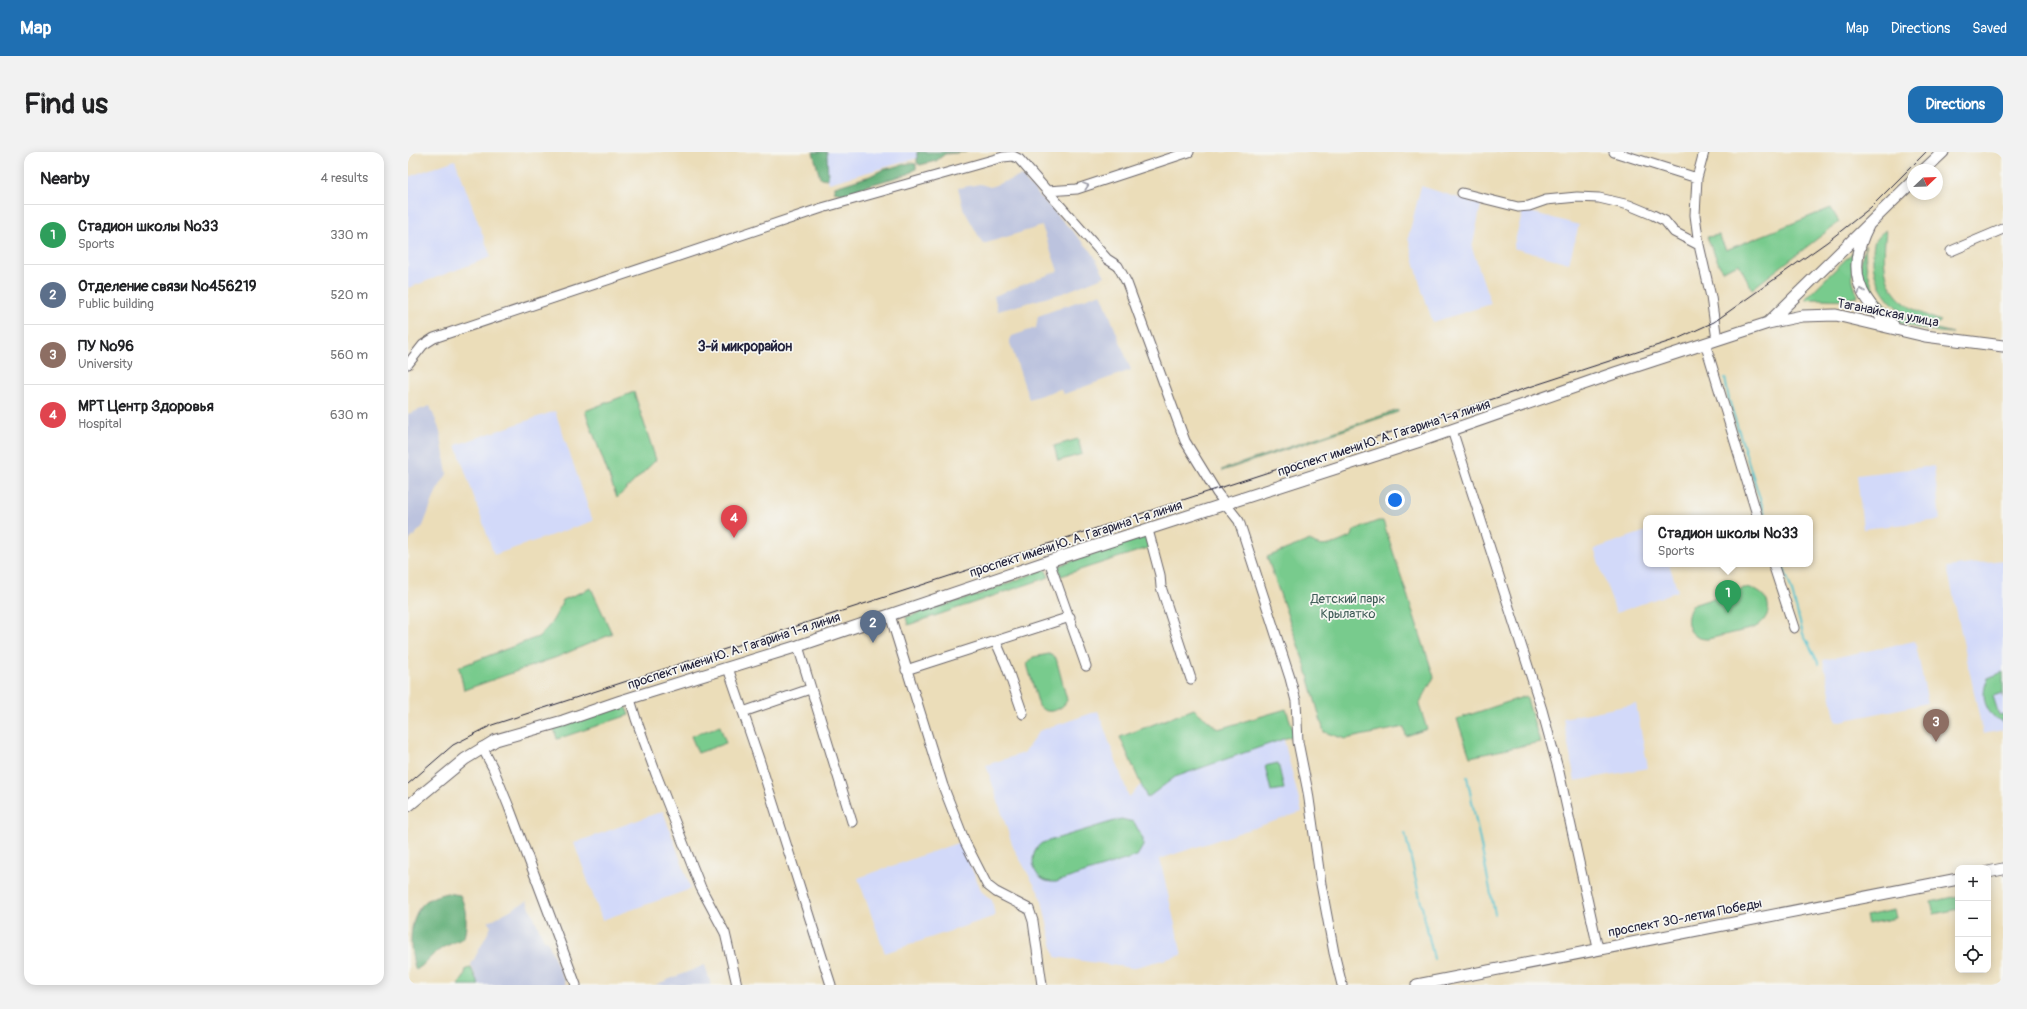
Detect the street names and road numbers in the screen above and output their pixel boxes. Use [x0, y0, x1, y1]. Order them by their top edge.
street label: Таганайская улица [1836, 295, 1940, 331]
street label: проспект имени Ю. А. Гагарина 1-я линия [1276, 396, 1492, 480]
street label: проспект имени Ю. А. Гагарина 1-я линия [968, 497, 1184, 581]
street label: проспект имени Ю. А. Гагарина 1-я линия [626, 609, 842, 693]
street label: проспект 30-летия Победы [1607, 895, 1763, 941]

